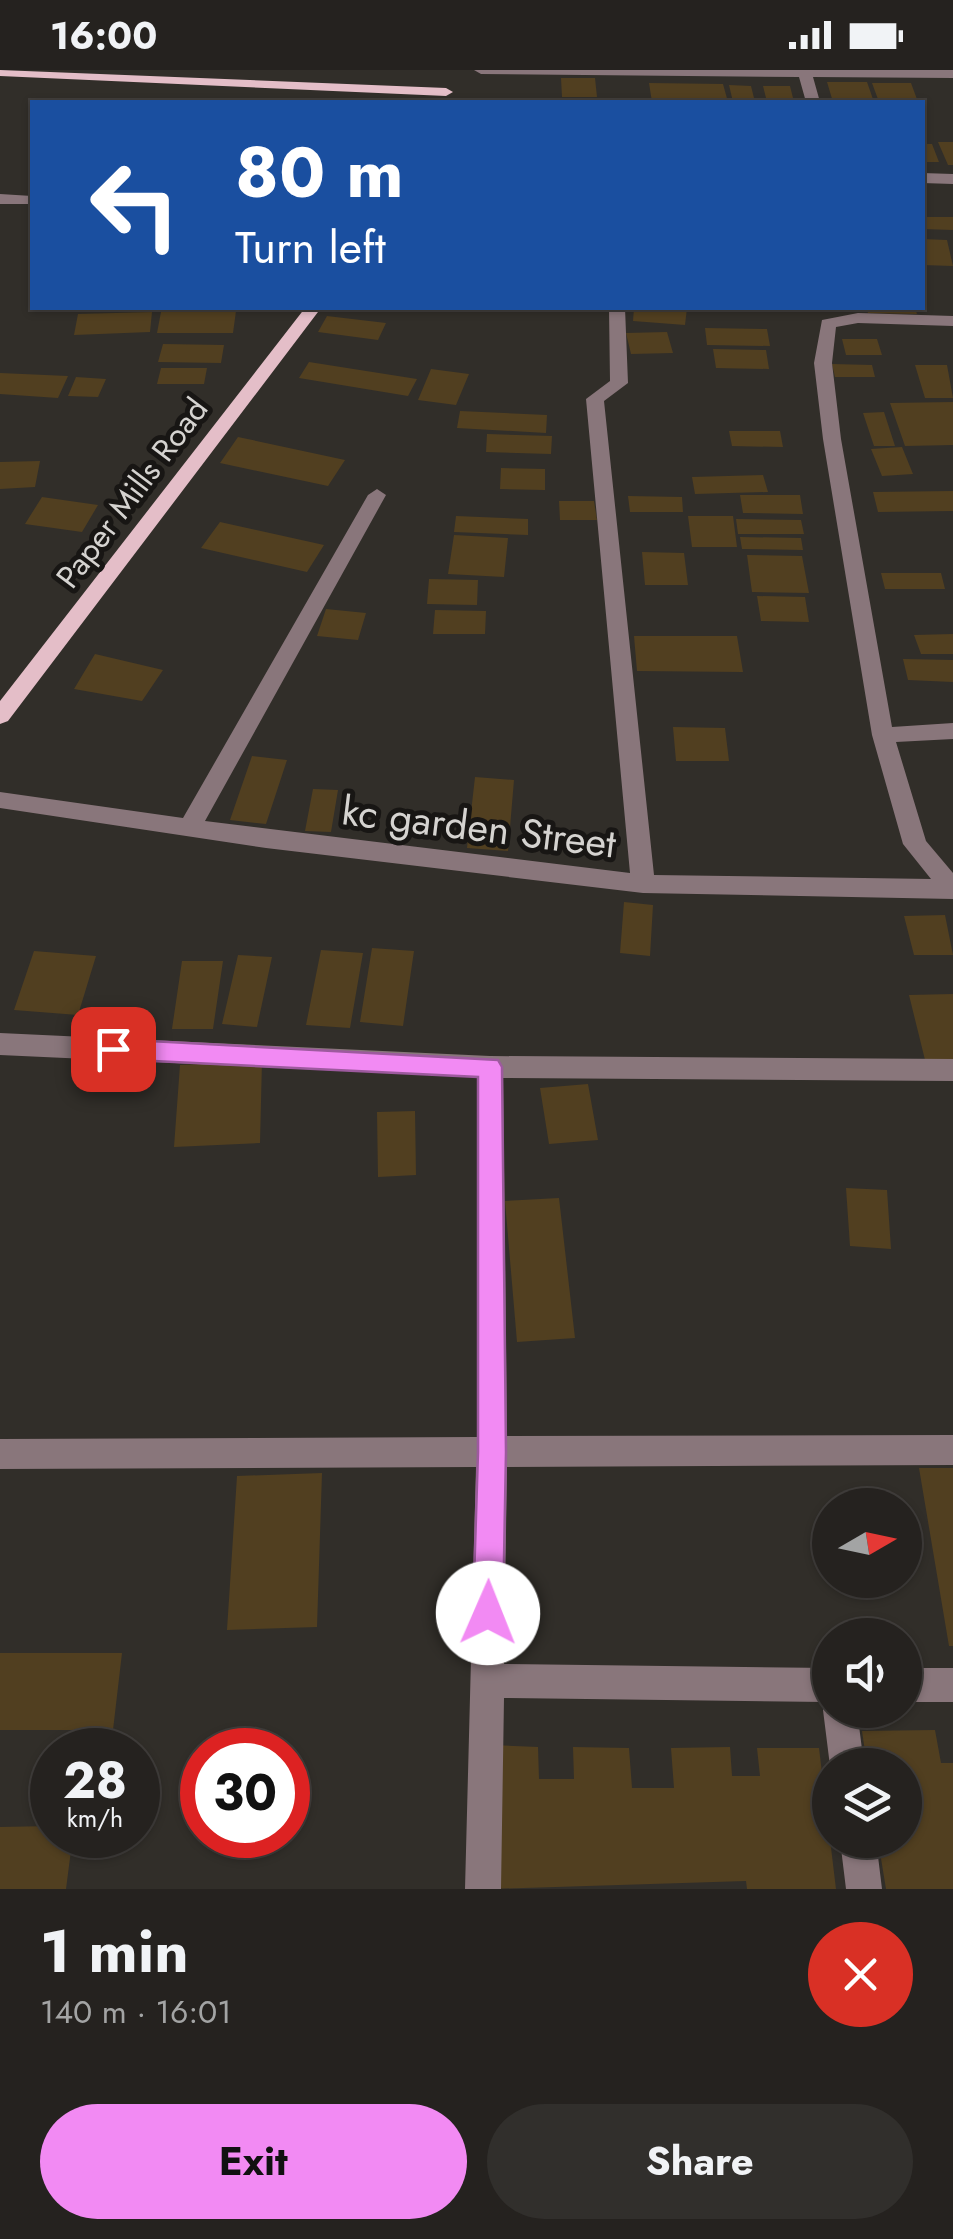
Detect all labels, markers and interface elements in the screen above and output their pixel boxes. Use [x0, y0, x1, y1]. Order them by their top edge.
text: 16:00 [50, 8, 157, 63]
text: 80 m [235, 122, 404, 223]
icon: left [70, 140, 200, 270]
text: Turn left [235, 215, 386, 280]
street label: Paper Mills Road [45, 388, 219, 598]
street label: kc garden Street [339, 781, 620, 873]
pin [71, 1007, 156, 1092]
icon: arrive [86, 1022, 141, 1077]
north arrow [812, 1488, 922, 1598]
map controls [812, 1488, 922, 1858]
position arrow [436, 1561, 540, 1665]
button: sound [812, 1618, 922, 1728]
speed limit sign: 30 [180, 1728, 310, 1858]
text: 28 [63, 1744, 127, 1817]
button: layers [812, 1748, 922, 1858]
text: km/h [67, 1800, 123, 1836]
text: 1 min [40, 1908, 189, 1995]
button: close [808, 1922, 913, 2027]
text: 140 m · 16:01 [40, 1989, 232, 2035]
button: Exit [40, 2104, 467, 2219]
button: Share [487, 2104, 913, 2219]

